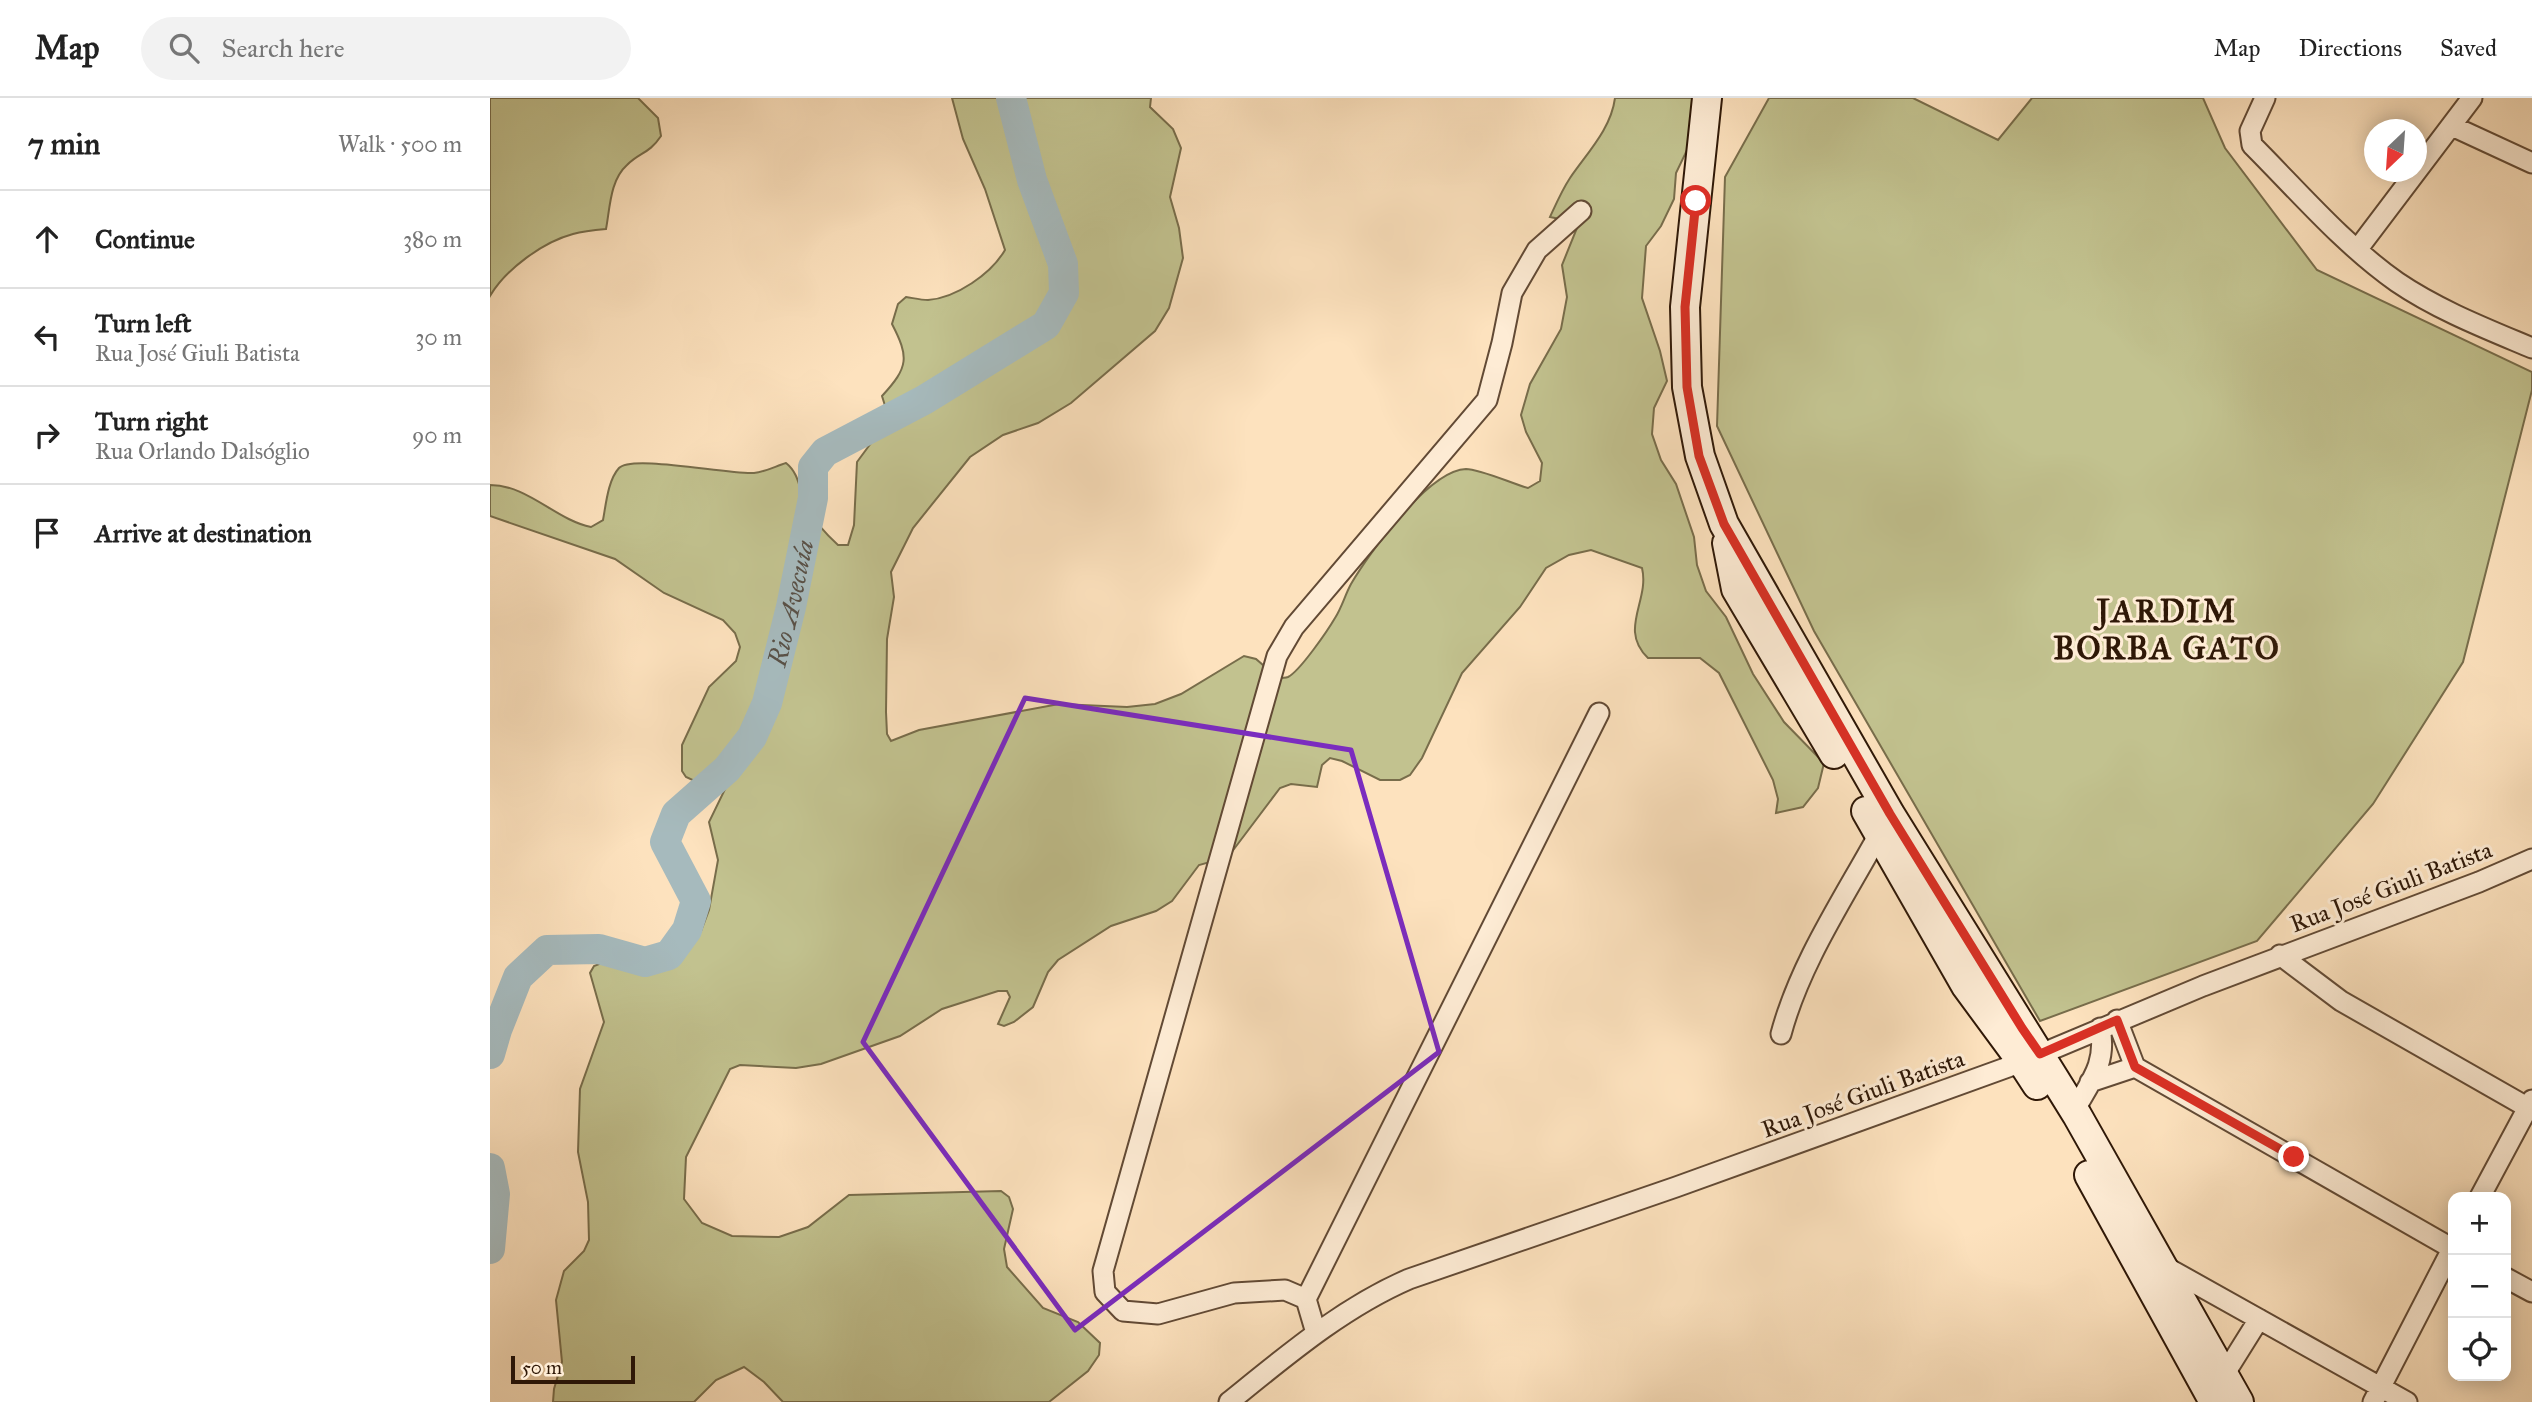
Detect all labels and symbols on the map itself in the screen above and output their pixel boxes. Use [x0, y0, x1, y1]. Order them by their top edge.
north arrow [2364, 119, 2427, 182]
route start [1680, 185, 1711, 216]
water label: Rio Avecuía [761, 537, 820, 671]
district label: JARDIM BORBA GATO [2053, 592, 2281, 668]
street label: Rua José Giuli Batista [2286, 834, 2497, 939]
street label: Rua José Giuli Batista [1757, 1043, 1969, 1145]
route end [2278, 1141, 2309, 1172]
scale bar [511, 1353, 635, 1385]

